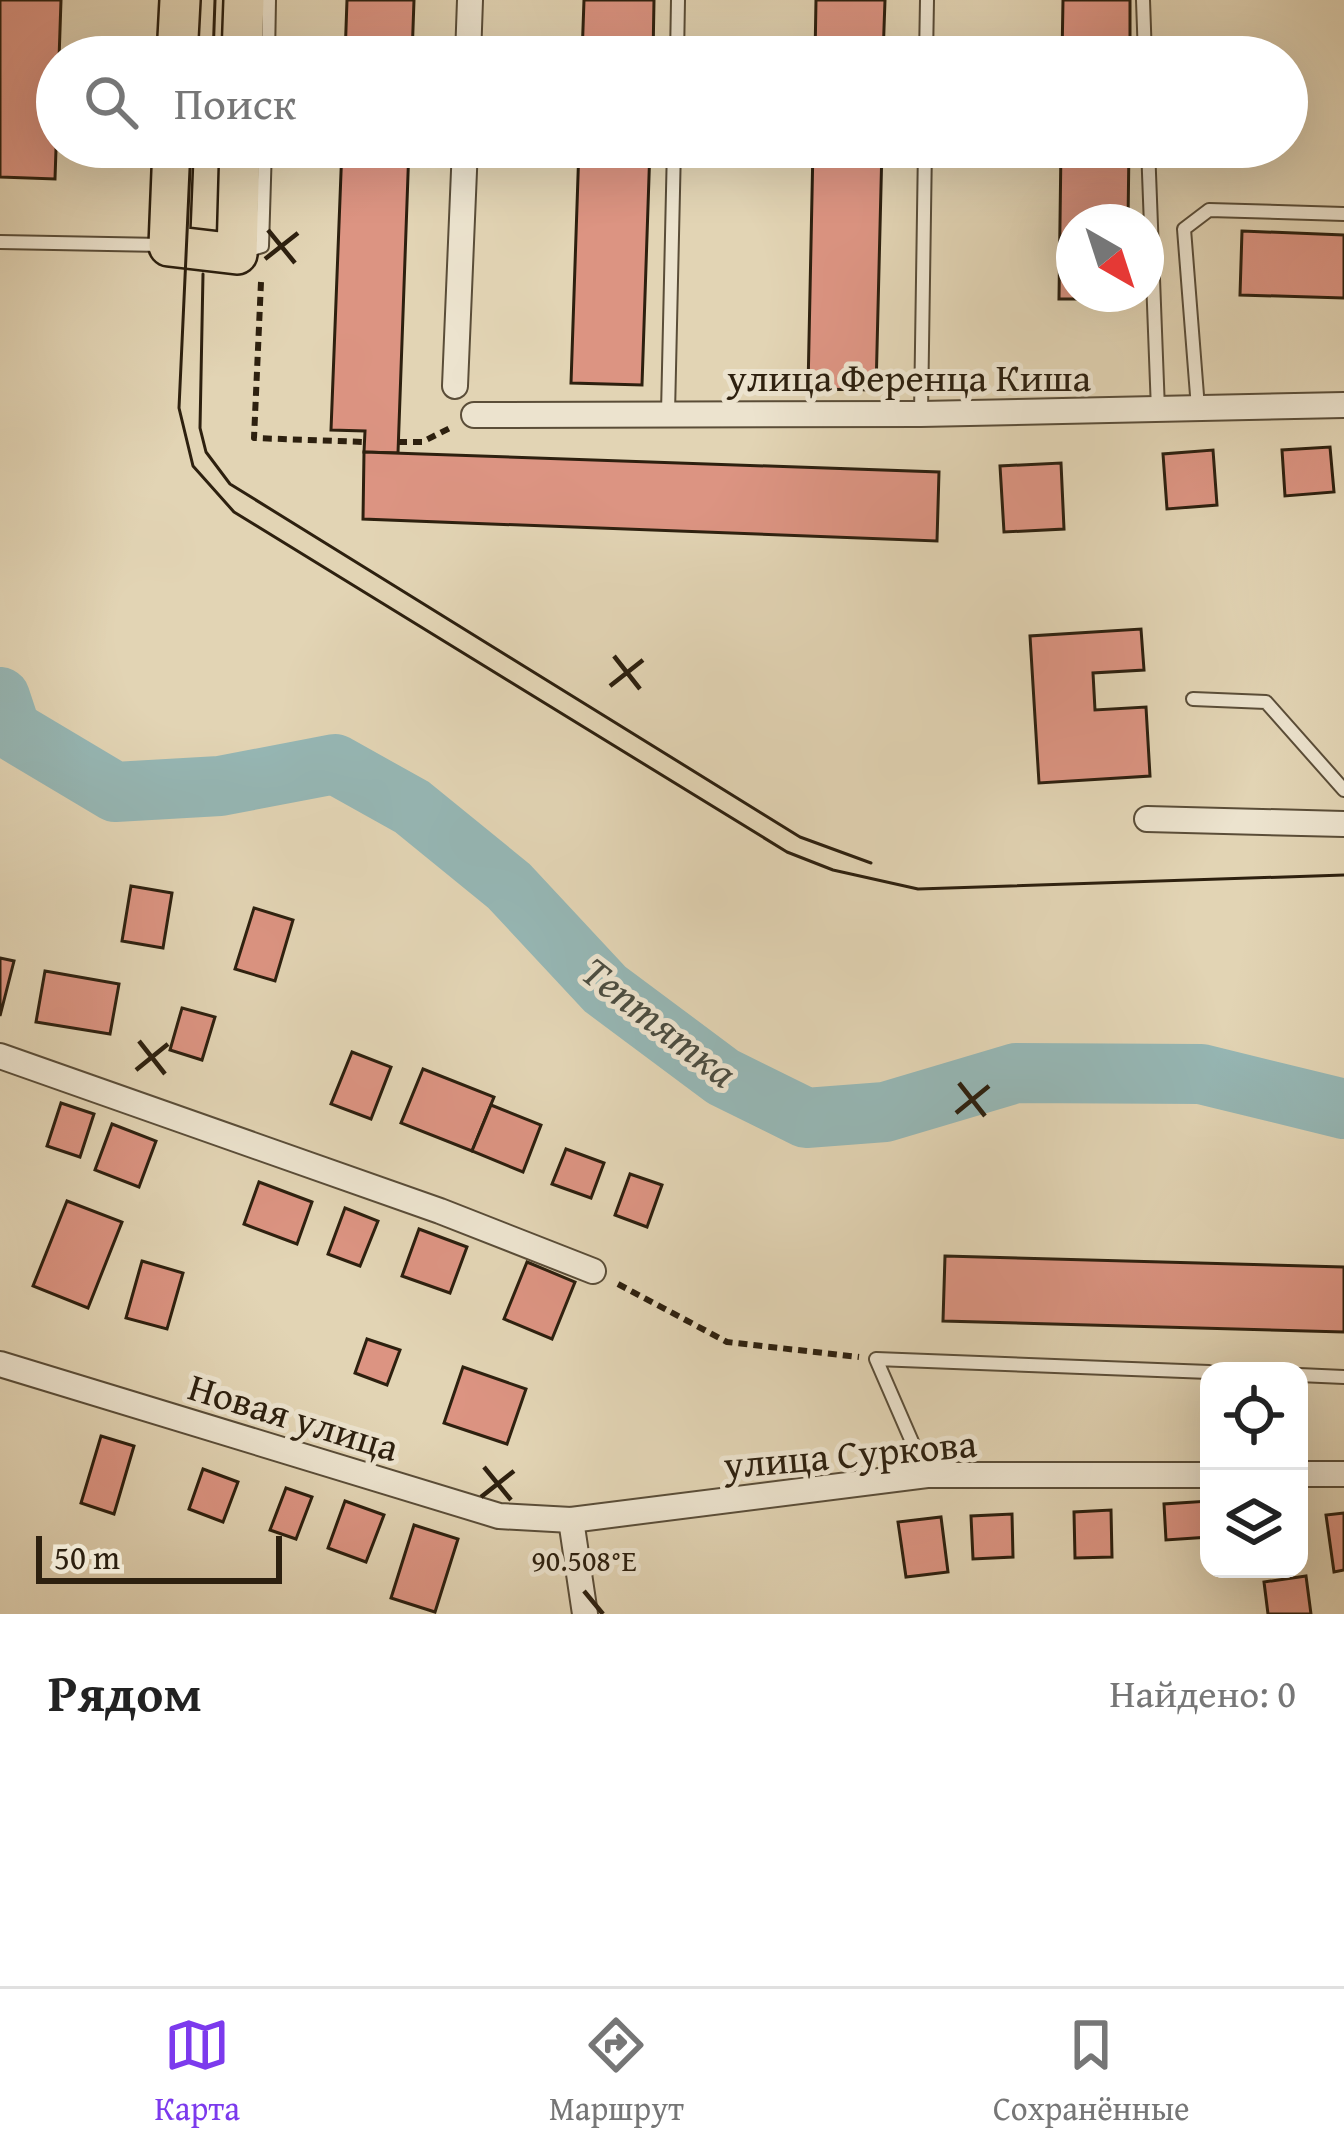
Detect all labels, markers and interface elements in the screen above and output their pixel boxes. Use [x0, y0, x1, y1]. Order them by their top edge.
search box [36, 36, 1308, 168]
icon: search [78, 69, 144, 135]
text: Поиск [174, 70, 296, 135]
north arrow [1056, 204, 1164, 312]
street label: улица Ференца Киша [726, 348, 1091, 405]
water label: Тептятка [569, 941, 751, 1102]
street label: Новая улица [182, 1357, 407, 1475]
map controls [1200, 1362, 1308, 1578]
button: locate [1200, 1362, 1308, 1470]
street label: улица Суркова [720, 1414, 979, 1493]
button: layers [1200, 1470, 1308, 1578]
scale bar [36, 1530, 282, 1583]
text: 50 m [54, 1533, 120, 1581]
text: 90.508°E [531, 1538, 637, 1582]
text: Рядом [48, 1655, 202, 1730]
text: Найдено: 0 [1109, 1664, 1296, 1721]
tab: Карта [155, 2012, 240, 2132]
tab: Маршрут [549, 2012, 684, 2132]
tab: Сохранённые [993, 2012, 1190, 2132]

